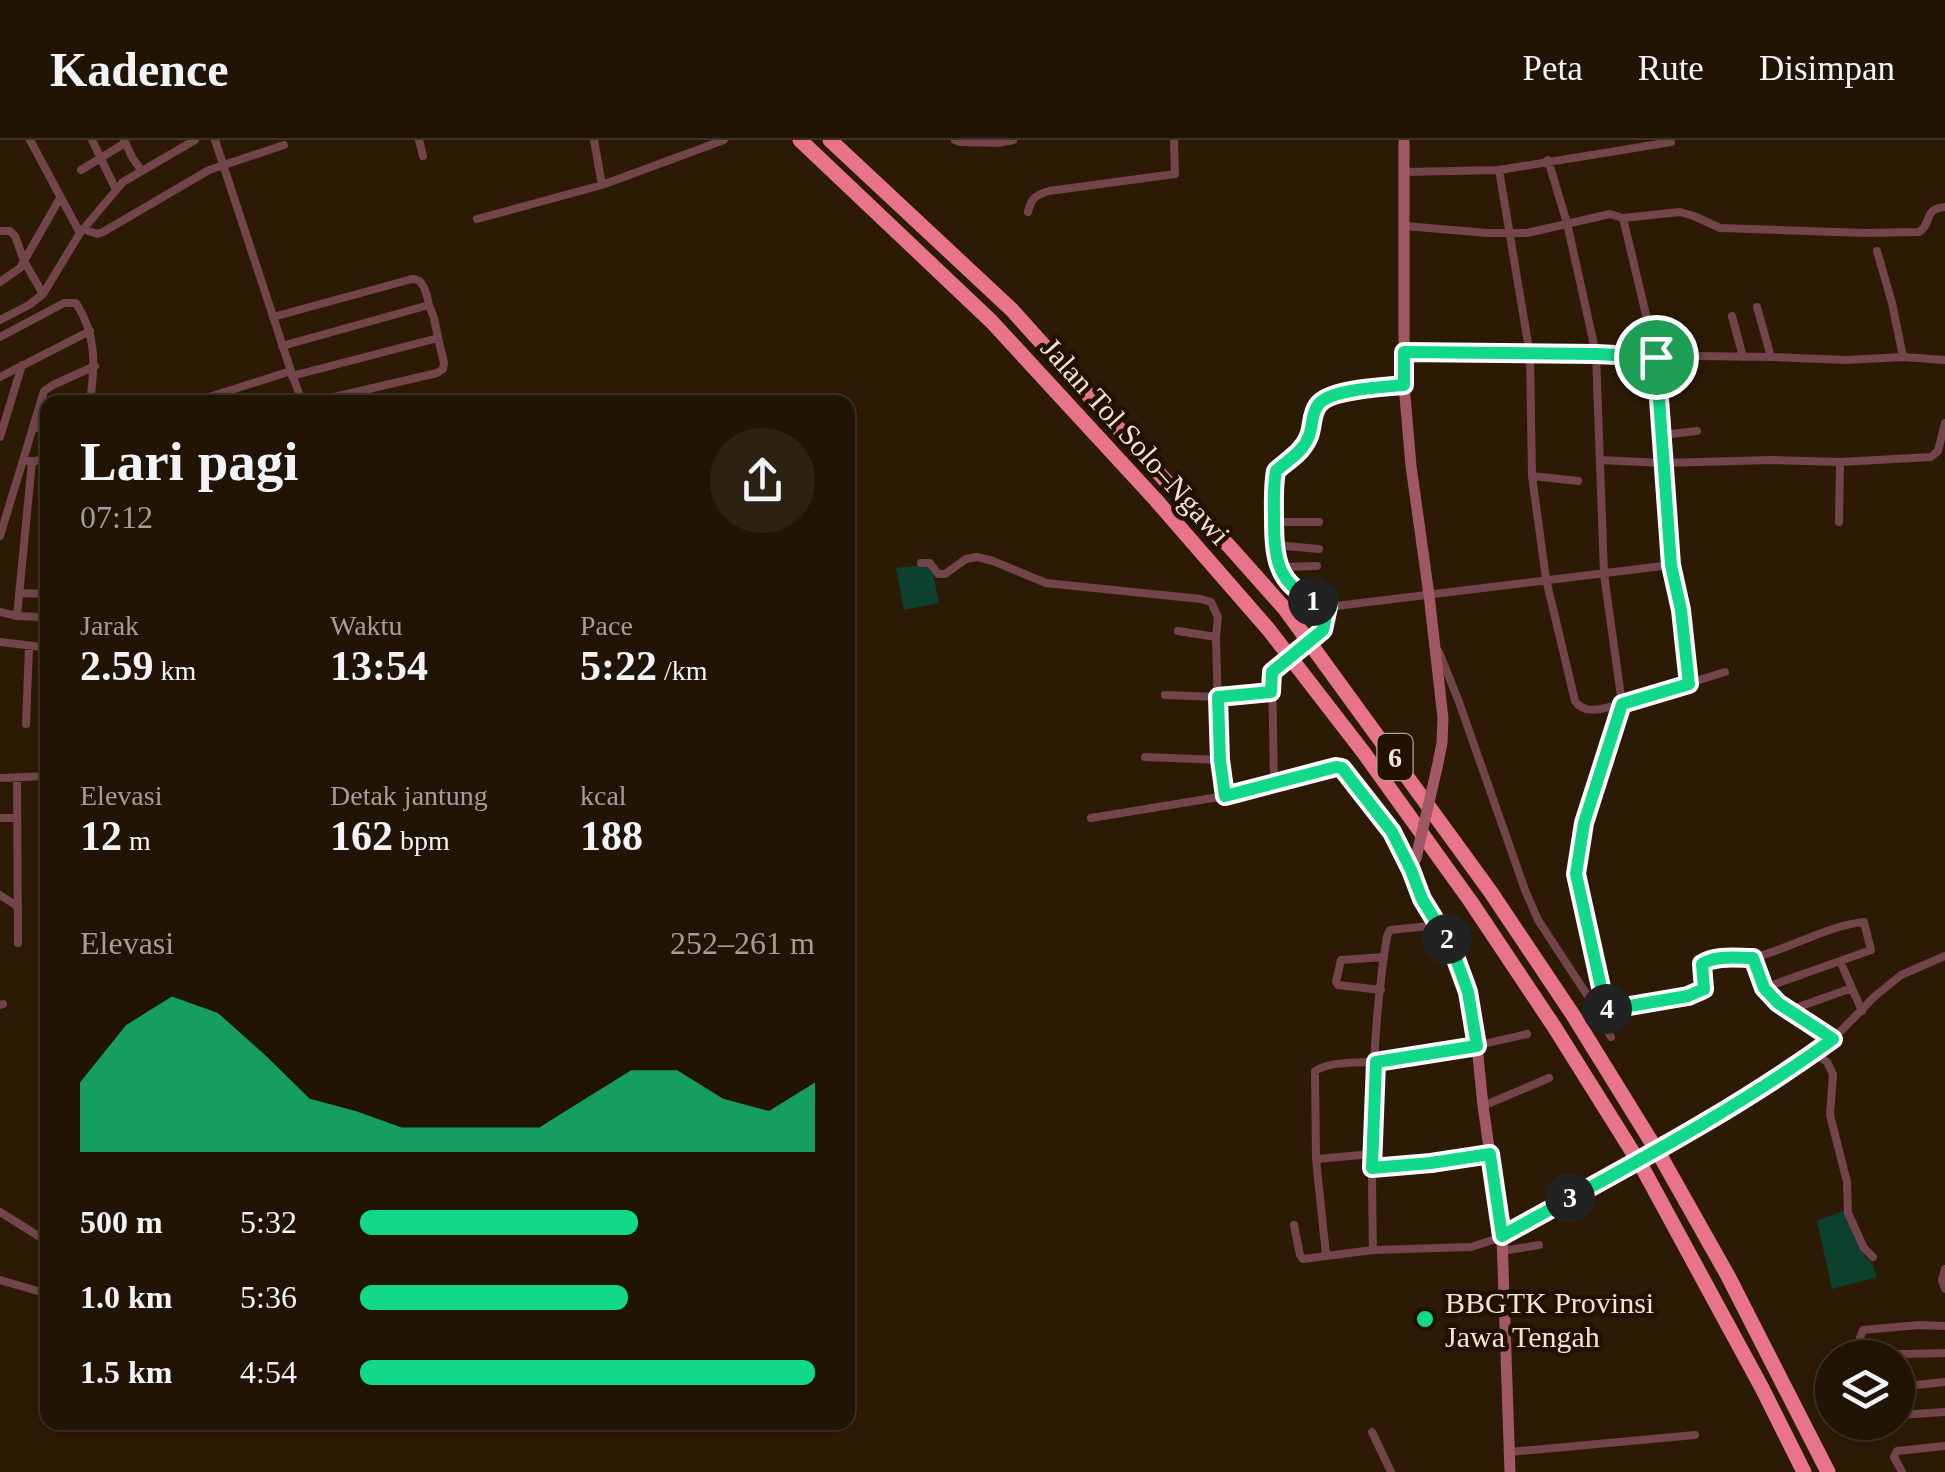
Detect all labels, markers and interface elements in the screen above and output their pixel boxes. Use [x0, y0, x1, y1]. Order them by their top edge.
text: Kadence [50, 43, 229, 96]
text: Peta [1523, 49, 1583, 88]
text: Rute [1638, 49, 1704, 88]
text: Disimpan [1759, 49, 1895, 88]
pin [1614, 315, 1699, 400]
icon: arrive [1629, 330, 1684, 385]
street label: Jalan Tol Solo–Ngawi [1035, 331, 1237, 551]
button: share [710, 428, 815, 533]
text: Lari pagi [80, 431, 299, 492]
text: 07:12 [80, 499, 153, 535]
pin: 1 [1288, 576, 1338, 626]
text: 1 [1306, 585, 1320, 616]
text: Jarak [80, 610, 139, 641]
text: Waktu [330, 610, 402, 641]
text: Pace [580, 610, 633, 641]
text: 2.59 [80, 643, 154, 689]
text: 13:54 [330, 643, 428, 689]
text: 5:22 [580, 643, 657, 689]
text: km [154, 655, 196, 686]
text: /km [657, 655, 708, 686]
road number: 6 [1378, 734, 1412, 780]
text: Elevasi [80, 780, 162, 811]
text: Detak jantung [330, 780, 488, 811]
text: kcal [580, 780, 627, 811]
text: 12 [80, 813, 122, 859]
text: 162 [330, 813, 393, 859]
text: 188 [580, 813, 643, 859]
text: m [122, 825, 151, 856]
text: bpm [393, 825, 450, 856]
pin: 2 [1422, 914, 1472, 964]
text: 2 [1440, 923, 1454, 954]
text: Elevasi [80, 925, 174, 961]
text: 252–261 m [670, 925, 815, 961]
pin: 4 [1582, 984, 1632, 1034]
text: 4 [1600, 993, 1614, 1024]
pin: 3 [1545, 1173, 1595, 1223]
text: 3 [1563, 1182, 1577, 1213]
text: 500 m [80, 1204, 163, 1240]
text: 5:32 [240, 1204, 297, 1240]
text: 1.0 km [80, 1279, 172, 1315]
text: 5:36 [240, 1279, 297, 1315]
place label: BBGTK Provinsi Jawa Tengah [1445, 1286, 1654, 1353]
marker: BBGTK Provinsi Jawa Tengah [1414, 1308, 1436, 1330]
map controls [1815, 1340, 1915, 1440]
button: layers [1815, 1340, 1915, 1440]
text: 1.5 km [80, 1354, 172, 1390]
text: 4:54 [240, 1354, 297, 1390]

